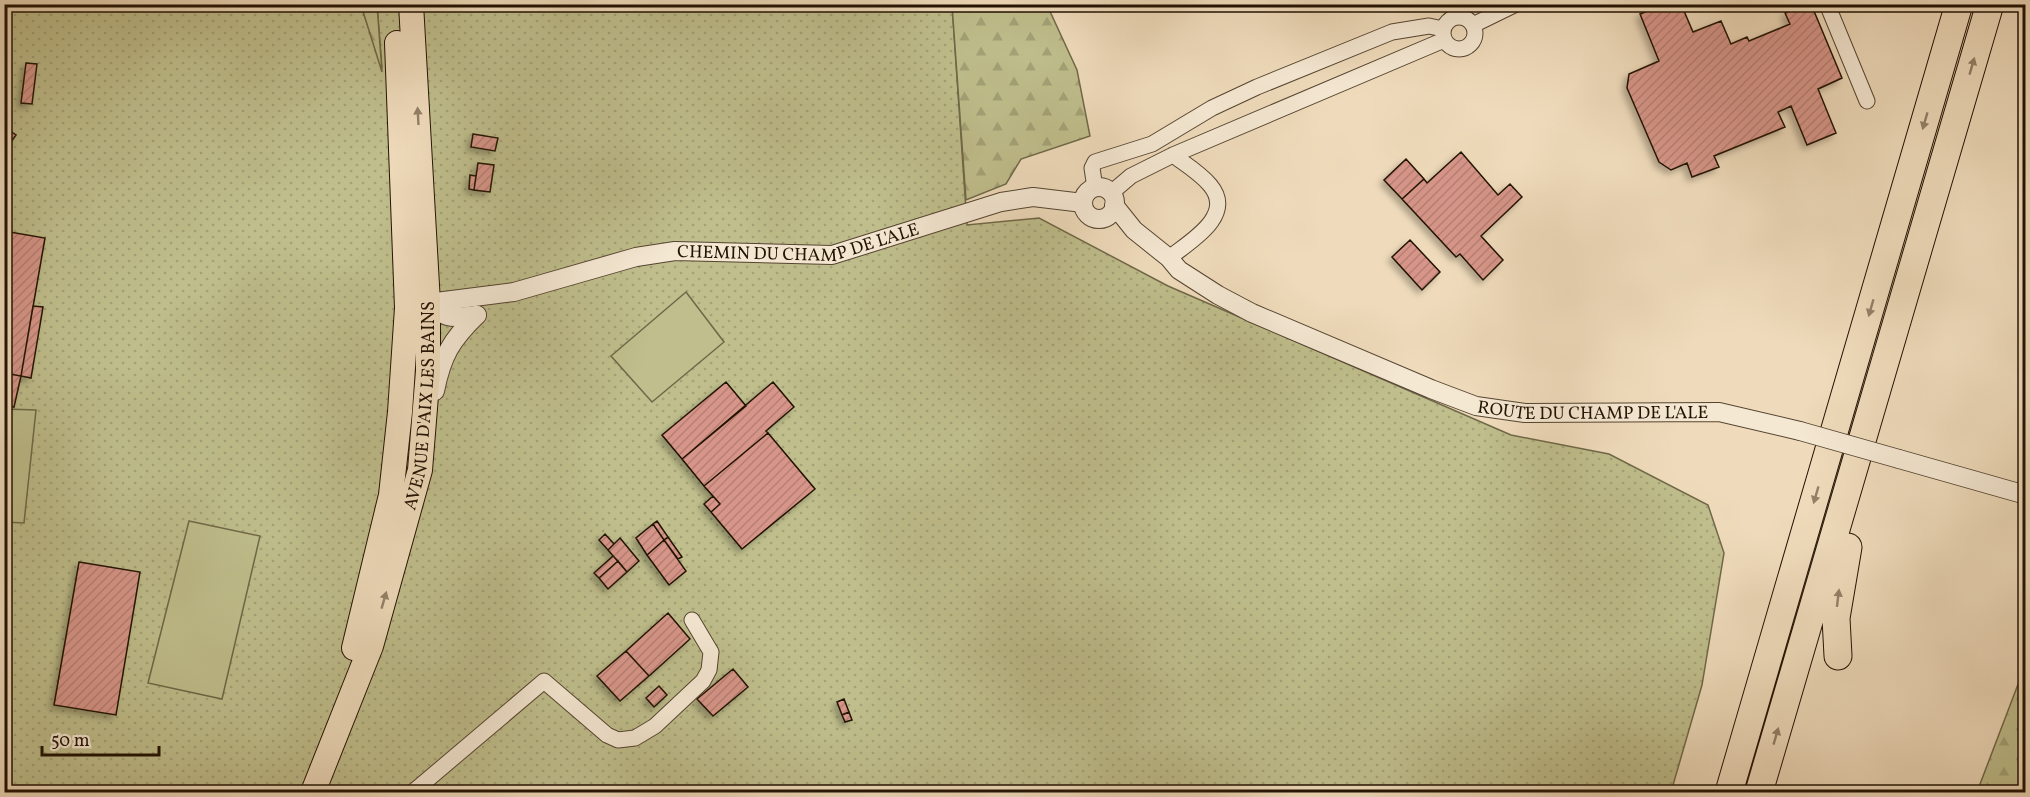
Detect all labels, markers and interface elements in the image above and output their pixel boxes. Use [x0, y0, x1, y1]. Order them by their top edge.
one-way arrow [1968, 57, 1978, 75]
one-way arrow [413, 107, 422, 126]
one-way arrow [1920, 112, 1929, 130]
street label: CHEMIN DU CHAMP DE L'ALE [677, 217, 923, 269]
one-way arrow [1865, 299, 1875, 317]
street label: AVENUE D'AIX LES BAINS [398, 301, 442, 513]
street label: ROUTE DU CHAMP DE L'ALE [1476, 395, 1708, 427]
one-way arrow [1811, 487, 1820, 505]
one-way arrow [1834, 588, 1843, 607]
one-way arrow [380, 590, 389, 608]
scale bar [42, 719, 159, 757]
one-way arrow [1772, 727, 1781, 745]
text: 50 m [51, 729, 90, 754]

